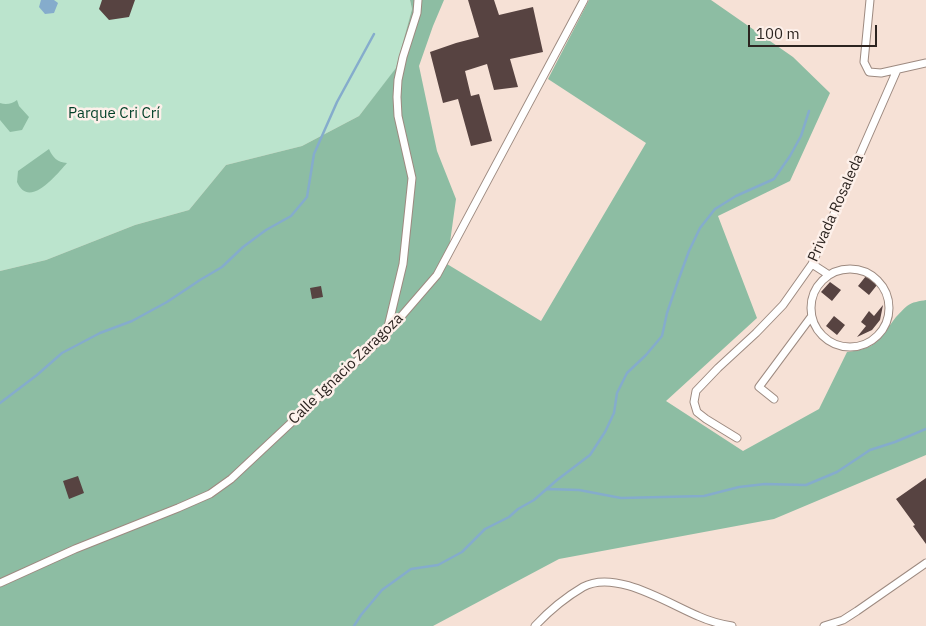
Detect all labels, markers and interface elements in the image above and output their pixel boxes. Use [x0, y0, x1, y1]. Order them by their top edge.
scale bar [751, 15, 880, 47]
text: 100 m [756, 24, 800, 43]
park label: Parque Cri Crí [68, 105, 160, 123]
street label: Privada Rosaleda [804, 151, 868, 265]
street label: Calle Ignacio Zaragoza [285, 310, 407, 428]

